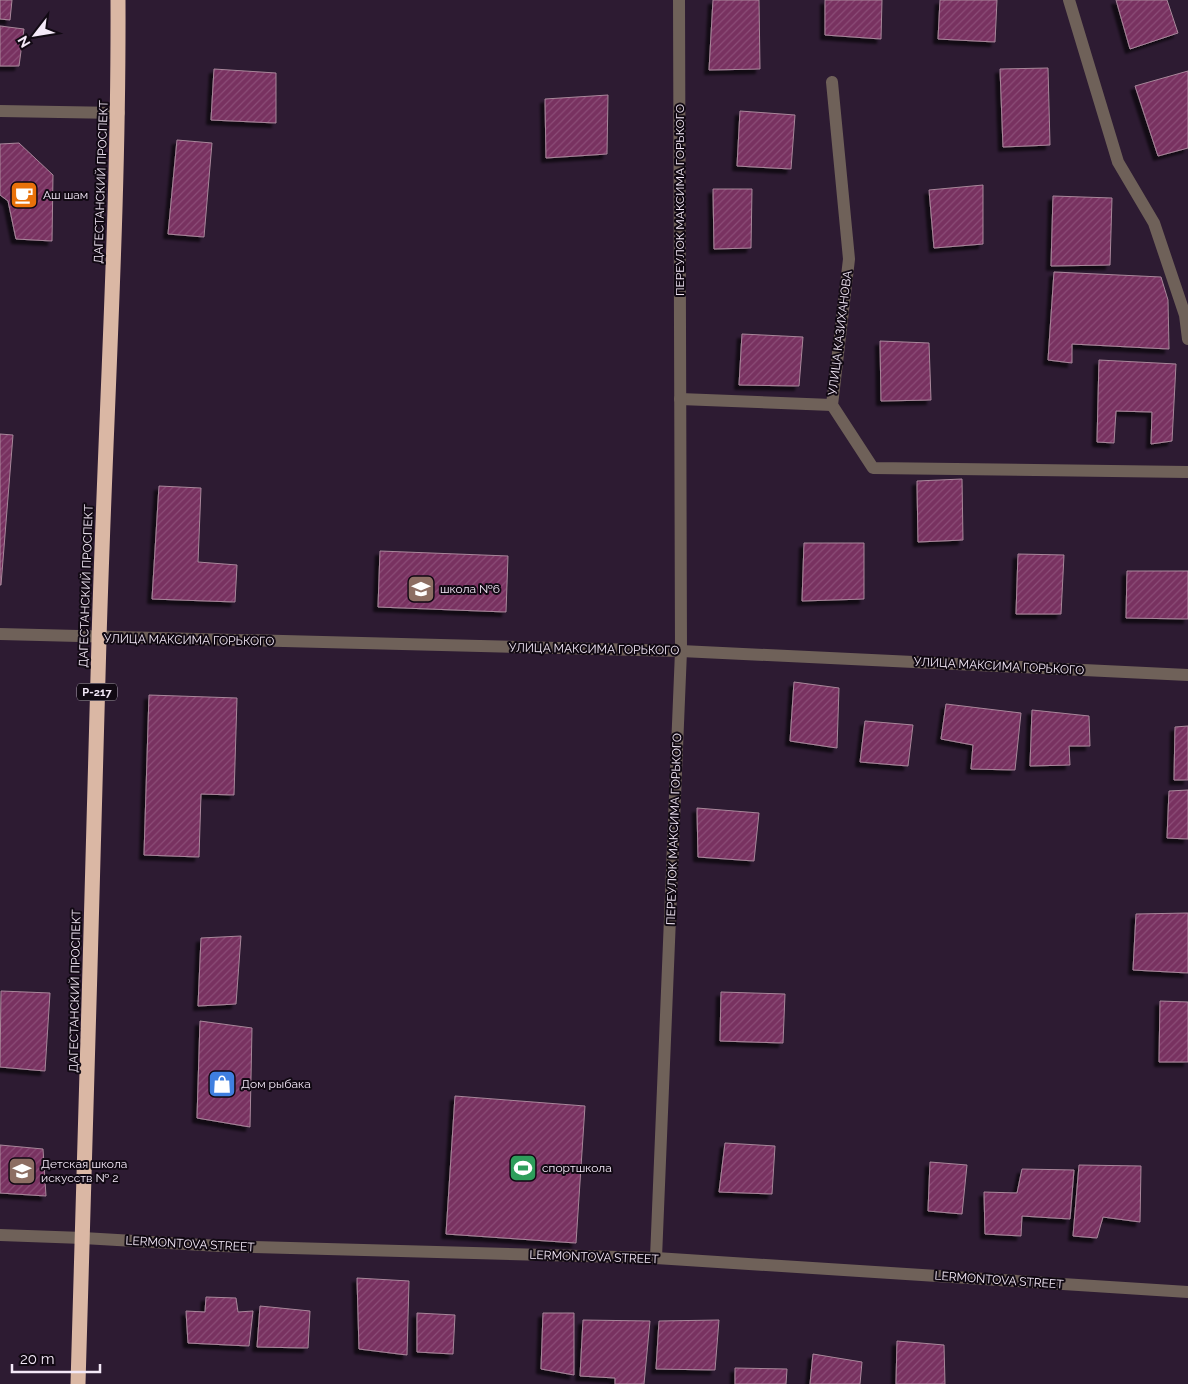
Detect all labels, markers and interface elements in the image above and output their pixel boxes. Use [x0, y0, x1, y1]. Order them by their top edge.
north arrow [10, 10, 60, 60]
text: N [14, 33, 33, 50]
street label: ДАГЕСТАНСКИЙ ПРОСПЕКТ [91, 99, 111, 264]
street label: ПЕРЕУЛОК МАКСИМА ГОРЬКОГО [673, 104, 687, 296]
cafe icon: Аш шам [9, 180, 39, 210]
place label: Аш шам [43, 188, 88, 202]
street label: УЛИЦА КАЗИХАНОВА [825, 270, 855, 396]
street label: ДАГЕСТАНСКИЙ ПРОСПЕКТ [76, 503, 96, 668]
school or university icon: школа №6 [406, 574, 436, 604]
place label: школа №6 [440, 582, 500, 596]
street label: УЛИЦА МАКСИМА ГОРЬКОГО [104, 632, 274, 648]
street label: УЛИЦА МАКСИМА ГОРЬКОГО [509, 641, 679, 657]
street label: УЛИЦА МАКСИМА ГОРЬКОГО [913, 655, 1085, 677]
road number: Р-217 [77, 684, 117, 700]
street label: ПЕРЕУЛОК МАКСИМА ГОРЬКОГО [664, 733, 684, 925]
street label: ДАГЕСТАНСКИЙ ПРОСПЕКТ [67, 909, 83, 1073]
shop icon: Дом рыбака [207, 1069, 237, 1099]
place label: Дом рыбака [241, 1077, 311, 1091]
sports icon: спортшкола [508, 1153, 538, 1183]
school or university icon: Детская школа искусств № 2 [7, 1156, 37, 1186]
place label: Детская школа искусств № 2 [41, 1157, 127, 1185]
place label: спортшкола [542, 1161, 612, 1175]
street label: LERMONTOVA STREET [125, 1234, 256, 1254]
street label: LERMONTOVA STREET [529, 1248, 660, 1266]
street label: LERMONTOVA STREET [934, 1269, 1065, 1292]
scale bar [12, 1342, 100, 1374]
text: 20 m [20, 1350, 55, 1368]

